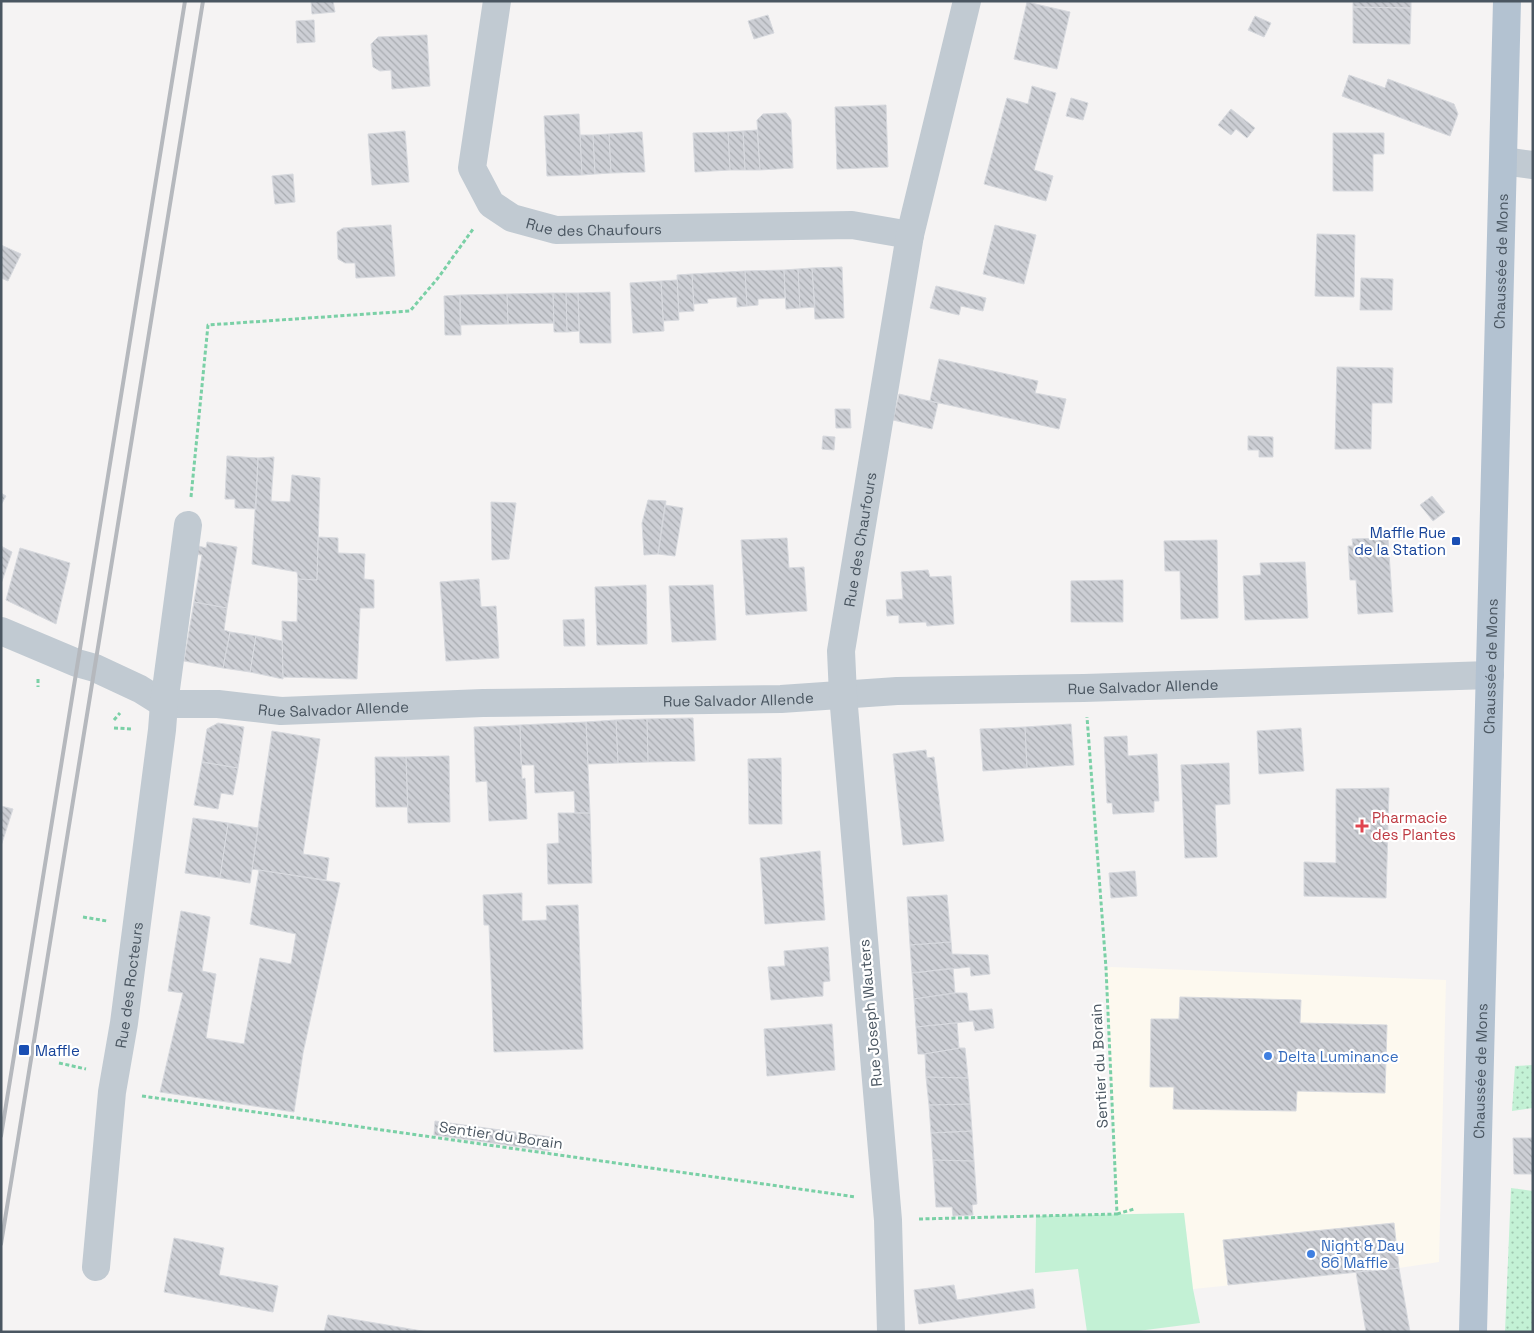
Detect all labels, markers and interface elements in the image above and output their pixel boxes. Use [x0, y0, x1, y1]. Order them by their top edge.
street label: Chaussée de Mons [1489, 193, 1512, 329]
street label: Rue des Chaufours [524, 213, 662, 239]
street label: Rue des Chaufours [839, 471, 880, 608]
place label: Maffle Rue de la Station [1354, 523, 1446, 559]
marker: Maffle Rue de la Station [1450, 535, 1462, 547]
street label: Chaussée de Mons [1479, 598, 1501, 734]
street label: Rue Salvador Allende [1067, 674, 1219, 698]
street label: Rue Salvador Allende [663, 687, 814, 710]
street label: Rue Salvador Allende [257, 696, 409, 721]
place label: Pharmacie des Plantes [1372, 808, 1456, 844]
marker: Pharmacie des Plantes [1356, 820, 1368, 832]
street label: Rue des Rocteurs [110, 921, 147, 1050]
street label: Rue Joseph Wauters [854, 938, 886, 1088]
street label: Sentier du Borain [1086, 1003, 1112, 1129]
street label: Chaussée de Mons [1468, 1003, 1491, 1139]
place label: Maffle [35, 1041, 80, 1060]
marker: Maffle [17, 1043, 31, 1057]
place label: Delta Luminance [1278, 1047, 1399, 1066]
marker: Delta Luminance [1262, 1050, 1274, 1062]
street label: Sentier du Borain [438, 1117, 564, 1153]
place label: Night & Day 86 Maffle [1321, 1236, 1404, 1272]
marker: Night & Day 86 Maffle [1305, 1248, 1317, 1260]

